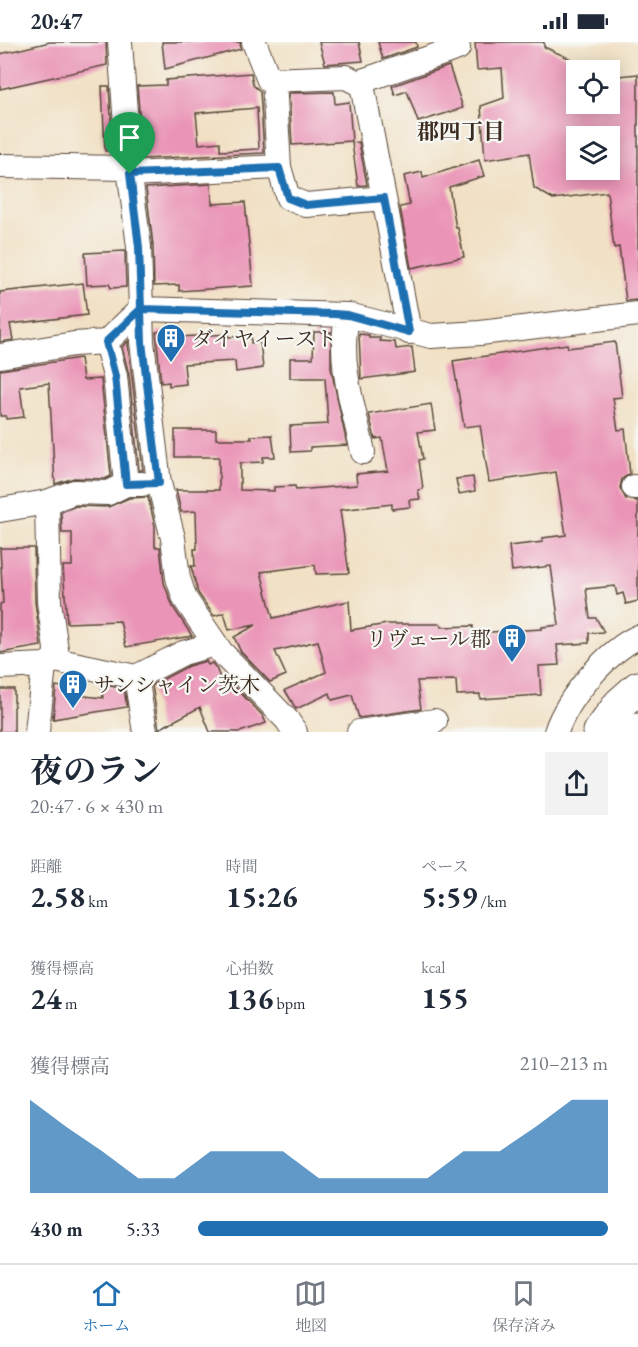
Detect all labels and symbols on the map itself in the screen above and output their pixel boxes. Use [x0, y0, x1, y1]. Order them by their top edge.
pin [104, 112, 155, 174]
district label: 郡四丁目 [417, 117, 505, 146]
building icon: ダイヤイースト [155, 322, 187, 364]
place label: ダイヤイースト [192, 325, 337, 352]
building icon: リヴェール郡 [496, 622, 528, 664]
place label: リヴェール郡 [366, 625, 491, 652]
building icon: サンシャイン茨木 [57, 668, 89, 710]
place label: サンシャイン茨木 [94, 671, 260, 698]

